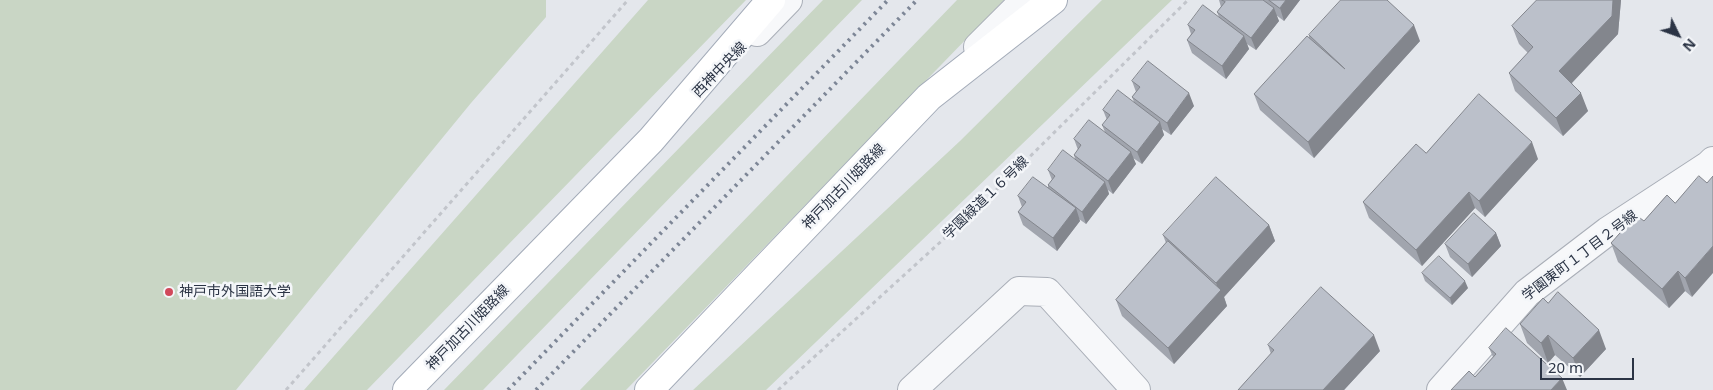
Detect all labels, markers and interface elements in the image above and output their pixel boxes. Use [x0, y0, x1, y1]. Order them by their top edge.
north arrow [1653, 10, 1703, 60]
text: N [1679, 35, 1700, 56]
street label: 西神中央線 [690, 39, 750, 101]
street label: 神戸加古川姫路線 [799, 141, 889, 233]
street label: 学園緑道１６号線 [940, 153, 1032, 243]
street label: 学園東町１丁目２号線 [1519, 207, 1641, 305]
street label: 神戸加古川姫路線 [423, 282, 513, 374]
place label: 神戸市外国語大学 [179, 284, 291, 300]
marker: 神戸市外国語大学 [163, 286, 175, 298]
scale bar [1543, 348, 1637, 380]
text: 20 m [1548, 357, 1583, 377]

